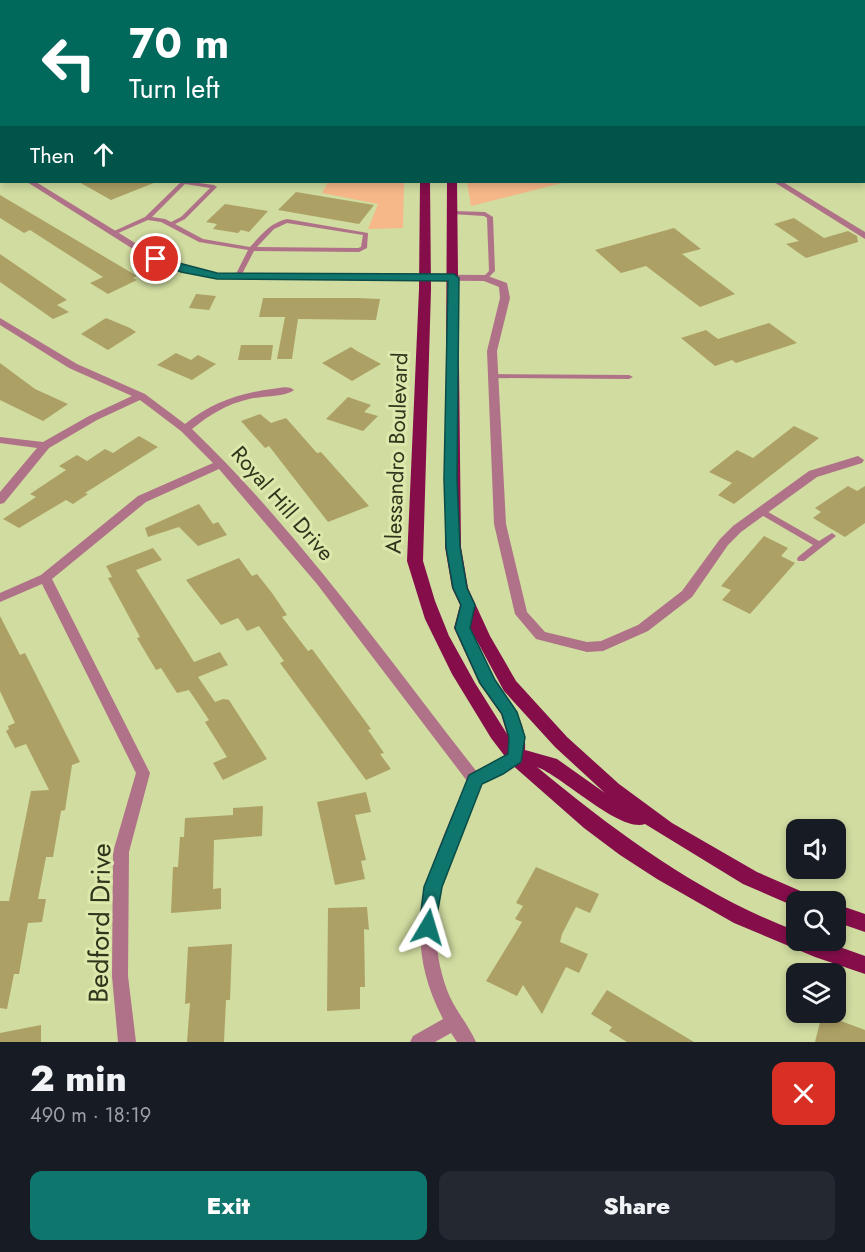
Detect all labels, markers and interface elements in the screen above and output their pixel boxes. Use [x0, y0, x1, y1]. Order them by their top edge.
text: 70 m [129, 13, 229, 74]
icon: left [30, 24, 108, 102]
text: Turn left [129, 69, 219, 108]
icon: ahead [87, 138, 120, 171]
text: Then [30, 139, 75, 171]
pin [130, 233, 181, 284]
icon: arrive [139, 242, 172, 275]
street label: Alessandro Boulevard [376, 352, 416, 554]
street label: Royal Hill Drive [224, 439, 342, 567]
map controls [786, 819, 846, 1023]
button: sound [786, 819, 846, 879]
street label: Bedford Drive [79, 843, 120, 1003]
button: search [786, 891, 846, 951]
position arrow [396, 895, 460, 959]
button: layers [786, 963, 846, 1023]
text: 2 min [30, 1052, 127, 1104]
button: close [772, 1062, 835, 1125]
text: 490 m · 18:19 [30, 1101, 151, 1130]
button: Exit [30, 1171, 427, 1240]
button: Share [439, 1171, 835, 1240]

